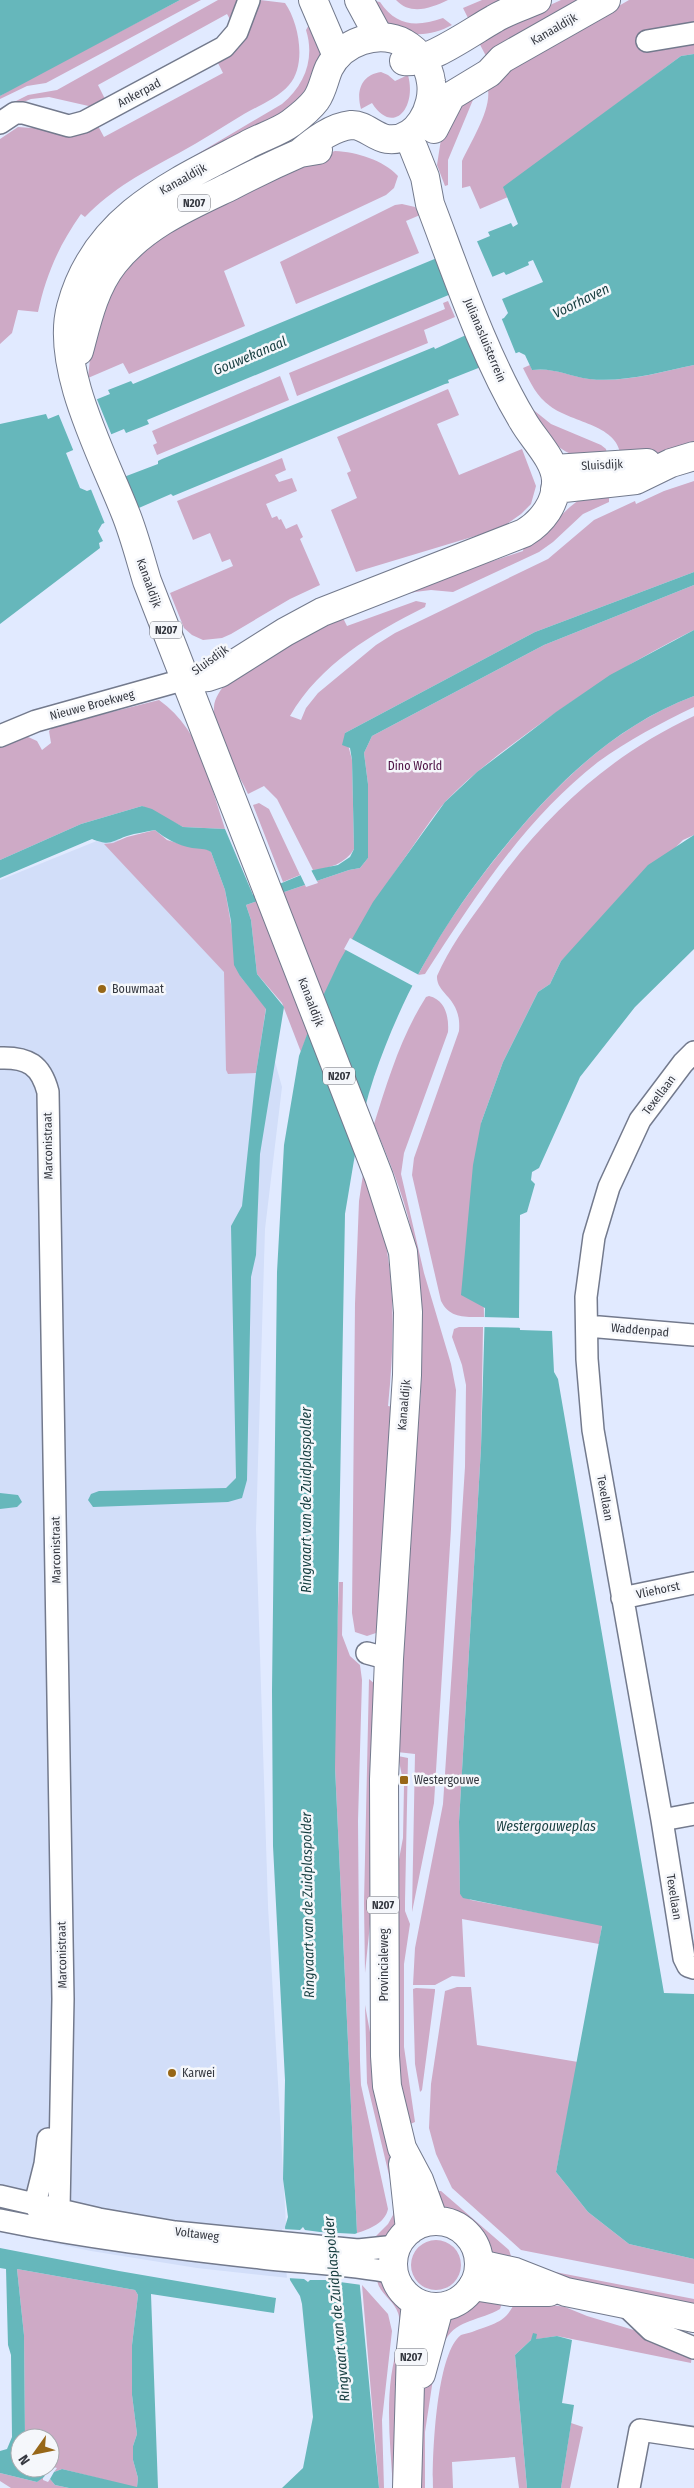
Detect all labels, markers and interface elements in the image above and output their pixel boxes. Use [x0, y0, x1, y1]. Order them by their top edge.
street label: Kanaaldijk [528, 10, 580, 48]
street label: Ankerpad [115, 76, 163, 110]
street label: Kanaaldijk [157, 160, 209, 198]
road number: N207 [178, 194, 210, 212]
water label: Voorhaven [550, 280, 612, 322]
street label: Julianasluisterrein [461, 296, 509, 384]
water label: Gouwekanaal [211, 333, 290, 379]
street label: Sluisdijk [581, 457, 624, 473]
street label: Kanaaldijk [134, 557, 164, 610]
road number: N207 [150, 622, 182, 638]
street label: Sluisdijk [189, 642, 231, 678]
street label: Nieuwe Broekweg [48, 687, 136, 723]
park label: Dino World [388, 759, 442, 773]
street label: Kanaaldijk [295, 976, 327, 1029]
place label: Bouwmaat [112, 982, 164, 996]
marker: Bouwmaat [96, 983, 108, 995]
road number: N207 [323, 1068, 355, 1084]
street label: Texellaan [640, 1072, 678, 1118]
street label: Marconistraat [40, 1112, 56, 1180]
street label: Waddenpad [610, 1320, 670, 1340]
street label: Kanaaldijk [395, 1378, 413, 1431]
water label: Ringvaart van de Zuidplaspolder [298, 1406, 315, 1593]
street label: Texellaan [594, 1474, 616, 1522]
street label: Marconistraat [48, 1516, 64, 1584]
street label: Vliehorst [635, 1579, 681, 1601]
place label: Westergouwe [414, 1773, 480, 1787]
marker: Westergouwe [398, 1774, 410, 1786]
water label: Ringvaart van de Zuidplaspolder [298, 1811, 318, 1998]
water label: Westergouweplas [496, 1818, 596, 1835]
street label: Texellaan [663, 1873, 685, 1921]
road number: N207 [367, 1896, 399, 1914]
street label: Marconistraat [54, 1921, 70, 1989]
street label: Provincialeweg [377, 1928, 391, 2002]
place label: Karwei [182, 2066, 215, 2080]
marker: Karwei [166, 2067, 178, 2079]
water label: Ringvaart van de Zuidplaspolder [320, 2214, 354, 2402]
street label: Voltaweg [174, 2224, 220, 2244]
road number: N207 [395, 2348, 427, 2366]
north arrow [10, 2428, 60, 2478]
text: N [15, 2452, 34, 2468]

